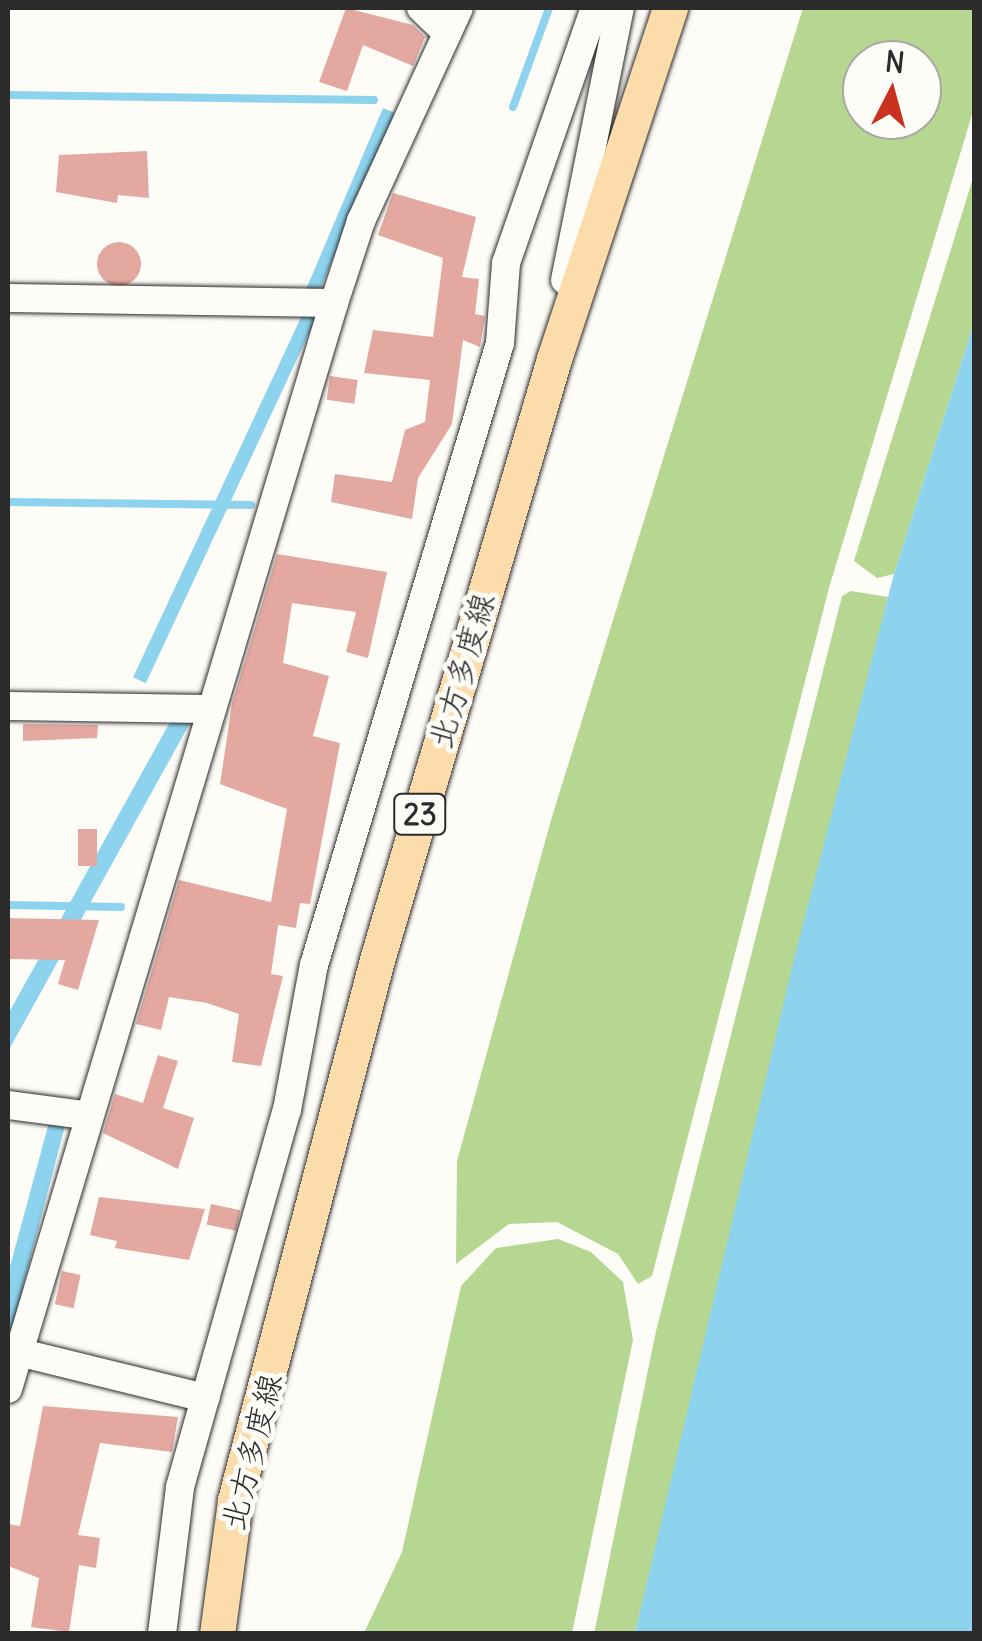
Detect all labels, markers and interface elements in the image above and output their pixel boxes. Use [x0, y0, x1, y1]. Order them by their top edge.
north arrow [842, 40, 942, 140]
text: N [883, 43, 906, 81]
street label: 北方多度線 [421, 589, 503, 753]
road number: 23 [392, 789, 448, 839]
street label: 北方多度線 [214, 1370, 290, 1534]

